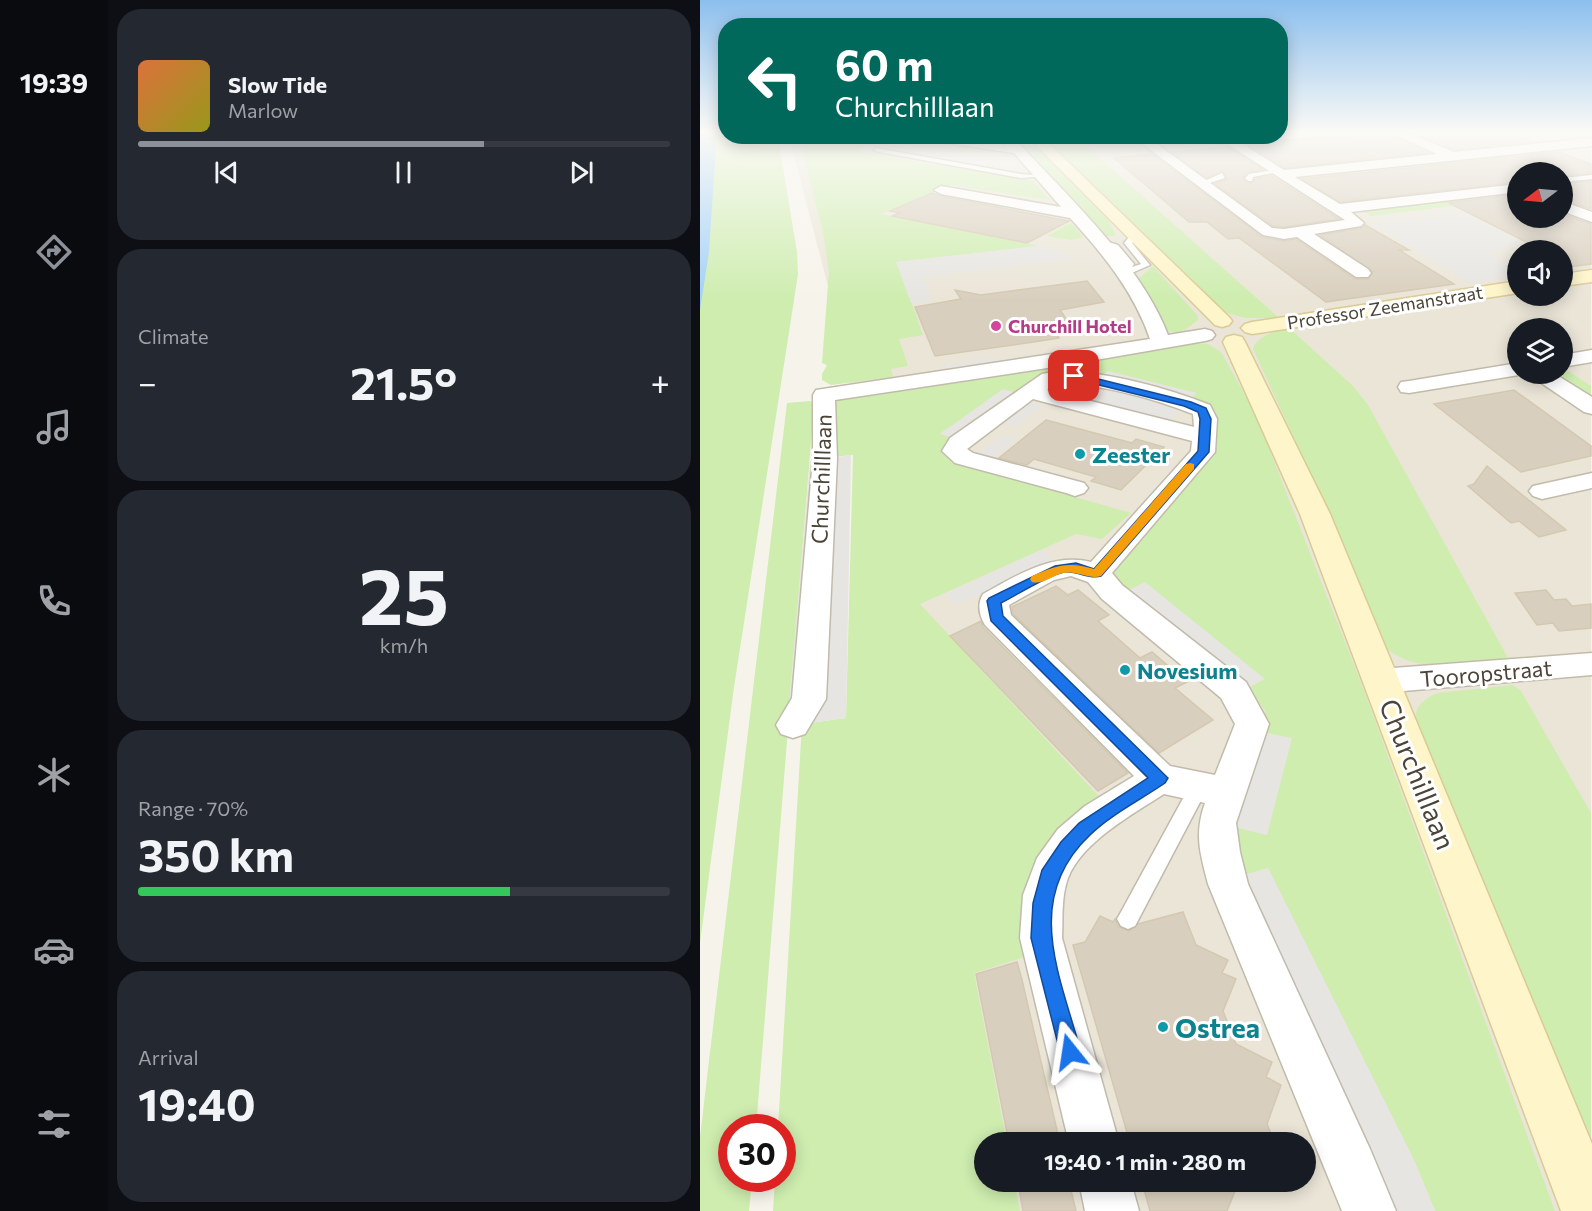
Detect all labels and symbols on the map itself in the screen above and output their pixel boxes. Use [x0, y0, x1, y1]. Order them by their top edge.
north arrow [1507, 162, 1573, 228]
street label: Professor Zeemanstraat [1286, 281, 1484, 333]
place label: Churchill Hotel [1008, 315, 1132, 337]
marker: Churchill Hotel [989, 319, 1003, 333]
pin [1048, 350, 1099, 401]
street label: Churchilllaan [805, 414, 837, 544]
place label: Zeester [1092, 441, 1170, 468]
marker: Zeester [1073, 447, 1087, 461]
street label: Tooropstraat [1419, 654, 1553, 692]
place label: Novesium [1137, 657, 1237, 684]
marker: Novesium [1118, 663, 1132, 677]
street label: Churchilllaan [1373, 694, 1463, 854]
place label: Ostrea [1175, 1011, 1260, 1044]
position arrow [1038, 1020, 1102, 1084]
marker: Ostrea [1156, 1020, 1170, 1034]
speed limit sign: 30 [718, 1114, 796, 1192]

